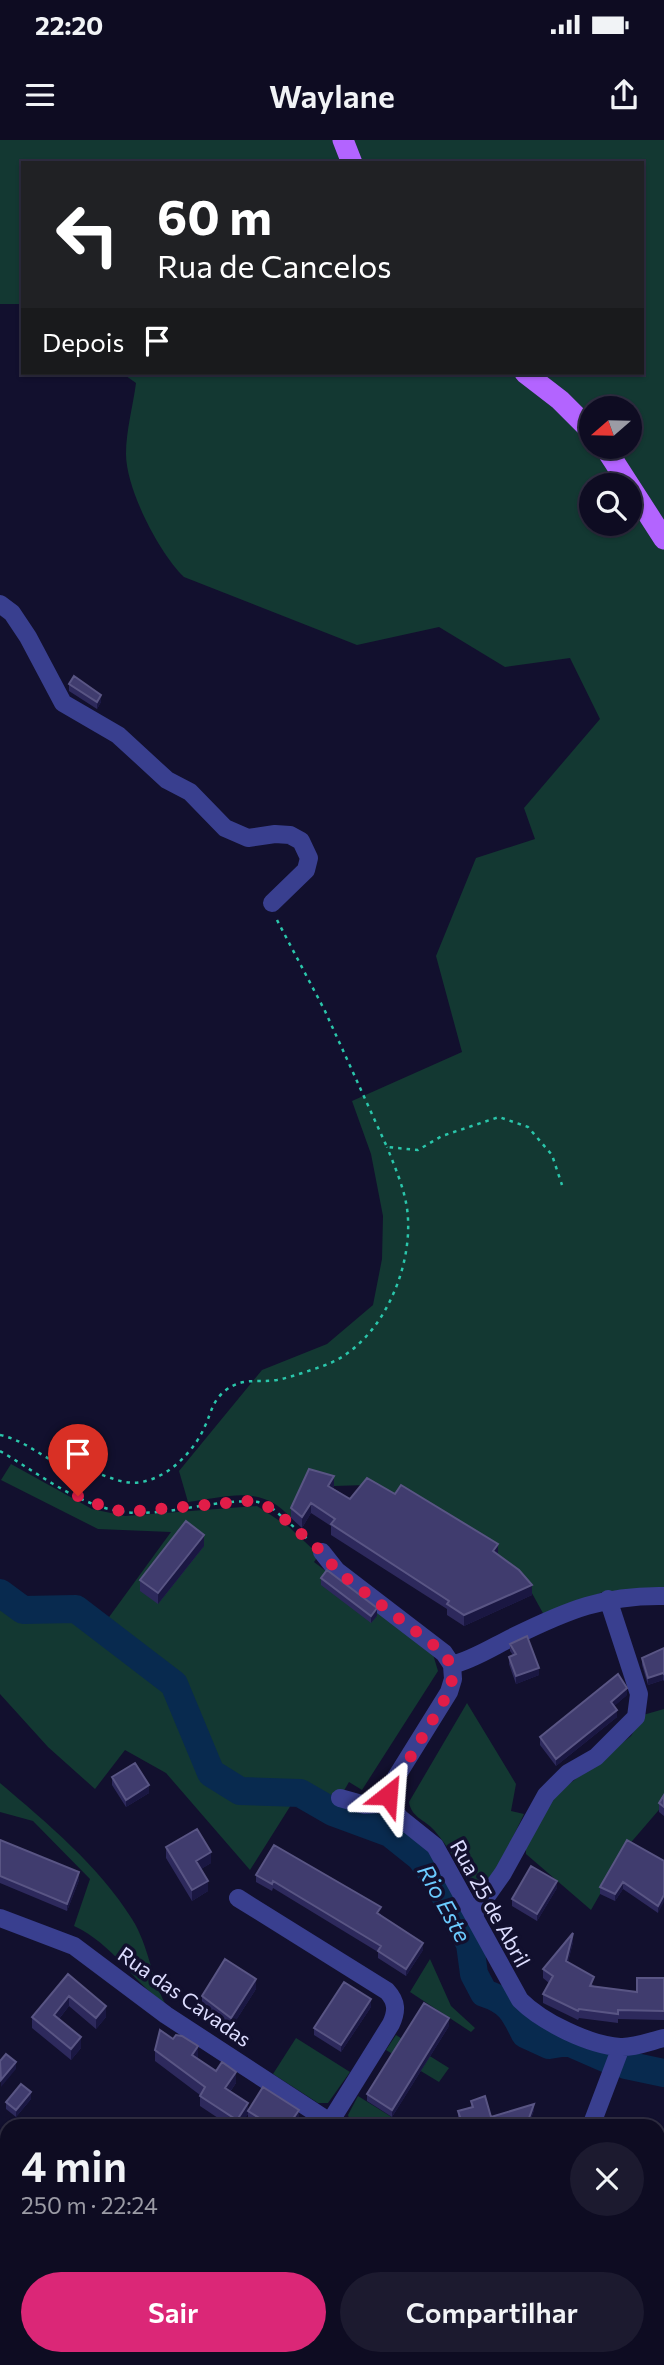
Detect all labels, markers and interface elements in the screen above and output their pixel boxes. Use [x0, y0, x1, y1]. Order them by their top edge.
text: 22:20 [35, 9, 103, 40]
text: Waylane [269, 75, 395, 115]
icon: menu [21, 76, 59, 114]
icon: share [605, 76, 643, 114]
text: 60 m [157, 185, 272, 245]
icon: left [42, 189, 133, 280]
text: Rua de Cancelos [157, 245, 392, 285]
icon: arrive [138, 322, 176, 360]
text: Depois [42, 326, 124, 357]
north arrow [579, 396, 642, 458]
map controls [579, 396, 642, 536]
button: search [579, 473, 642, 536]
pin [48, 1424, 108, 1496]
icon: arrive [59, 1435, 97, 1473]
position arrow [351, 1758, 425, 1832]
street label: Rua 25 de Abril [446, 1835, 536, 1971]
water label: Rio Este [412, 1859, 478, 1947]
street label: Rua das Cavadas [114, 1941, 256, 2051]
text: 4 min [21, 2139, 127, 2191]
button: close [570, 2142, 644, 2216]
text: 250 m · 22:24 [21, 2191, 158, 2219]
button: Sair [21, 2272, 326, 2352]
button: Compartilhar [340, 2272, 644, 2352]

